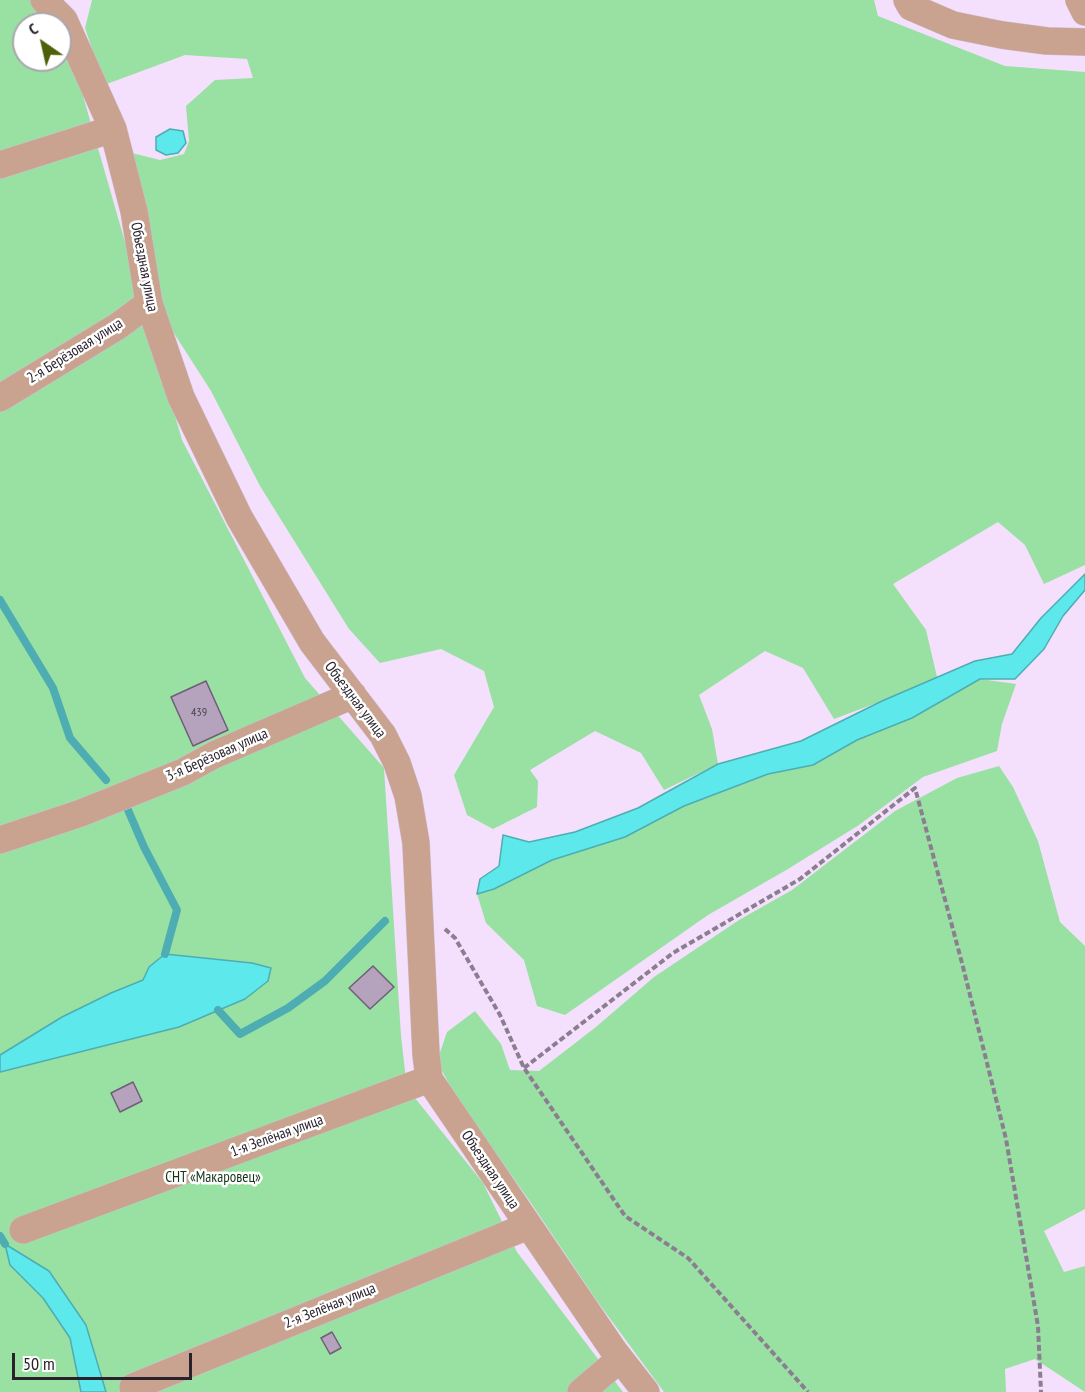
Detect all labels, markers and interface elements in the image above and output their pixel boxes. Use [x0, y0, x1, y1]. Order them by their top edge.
north arrow [12, 12, 72, 72]
text: С [24, 18, 42, 39]
street label: Объездная улица [127, 221, 161, 313]
street label: 2-я Берёзовая улица [24, 314, 126, 388]
street label: Объездная улица [320, 658, 390, 742]
house number: 439 [191, 706, 207, 720]
street label: 3-я Берёзовая улица [163, 725, 271, 785]
street label: 1-я Зелёная улица [228, 1111, 326, 1161]
street label: Объездная улица [457, 1127, 523, 1213]
park label: СНТ «Макаровец» [165, 1169, 261, 1187]
street label: 2-я Зелёная улица [282, 1279, 378, 1333]
scale bar [15, 1341, 195, 1379]
text: 50 m [23, 1352, 55, 1375]

